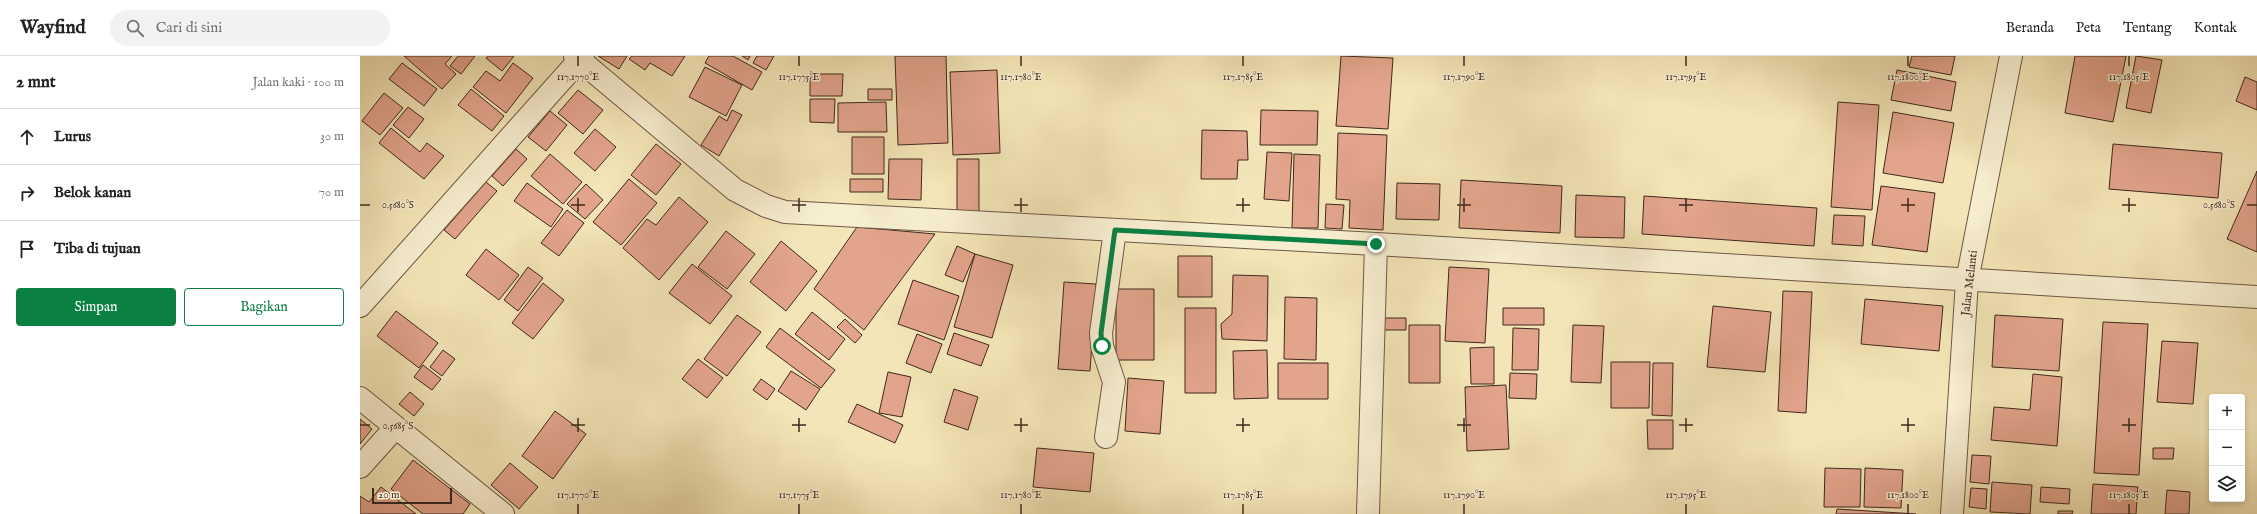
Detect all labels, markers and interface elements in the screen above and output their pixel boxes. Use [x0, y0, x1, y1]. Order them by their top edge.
search box [110, 10, 390, 46]
text: Wayfind [20, 16, 86, 40]
icon: search [124, 17, 146, 39]
text: Cari di sini [156, 18, 222, 37]
text: Beranda [2006, 19, 2054, 37]
text: Peta [2076, 19, 2101, 37]
text: Tentang [2123, 19, 2172, 37]
text: Kontak [2194, 19, 2237, 37]
text: 117.1770°E [557, 71, 599, 84]
text: 117.1775°E [778, 71, 820, 84]
text: 117.1780°E [1000, 71, 1042, 84]
text: 117.1785°E [1223, 71, 1263, 84]
text: 117.1790°E [1443, 71, 1485, 84]
text: 117.1795°E [1666, 71, 1706, 84]
text: 117.1800°E [1887, 71, 1929, 84]
text: 117.1805°E [2109, 71, 2149, 84]
text: 2 mnt [16, 72, 56, 93]
text: Jalan kaki · 100 m [252, 74, 344, 91]
icon: ahead [16, 126, 38, 148]
text: Lurus [54, 127, 91, 146]
text: 30 m [320, 128, 344, 145]
icon: right [16, 182, 38, 204]
text: Belok kanan [54, 183, 131, 202]
text: 70 m [319, 184, 344, 201]
text: 0.5680°S [382, 199, 414, 212]
text: 0.5680°S [2203, 199, 2235, 212]
route end [1367, 235, 1385, 253]
icon: arrive [16, 238, 38, 260]
text: Tiba di tujuan [54, 239, 141, 258]
street label: Jalan Melanti [1958, 249, 1982, 319]
button: Simpan [16, 288, 176, 326]
button: Bagikan [184, 288, 344, 326]
route start [1093, 337, 1111, 355]
map controls [2209, 394, 2245, 502]
button: + [2209, 394, 2245, 430]
text: 0.5685°S [383, 420, 413, 433]
button: − [2209, 430, 2245, 466]
button: layers [2209, 466, 2245, 502]
scale bar [372, 486, 452, 505]
text: 20 m [378, 488, 399, 502]
text: 117.1770°E [557, 489, 599, 502]
text: 117.1775°E [778, 489, 820, 502]
text: 117.1780°E [1000, 489, 1042, 502]
text: 117.1785°E [1223, 489, 1263, 502]
text: 117.1790°E [1443, 489, 1485, 502]
text: 117.1795°E [1666, 489, 1706, 502]
text: 117.1800°E [1887, 489, 1929, 502]
text: 117.1805°E [2109, 489, 2149, 502]

